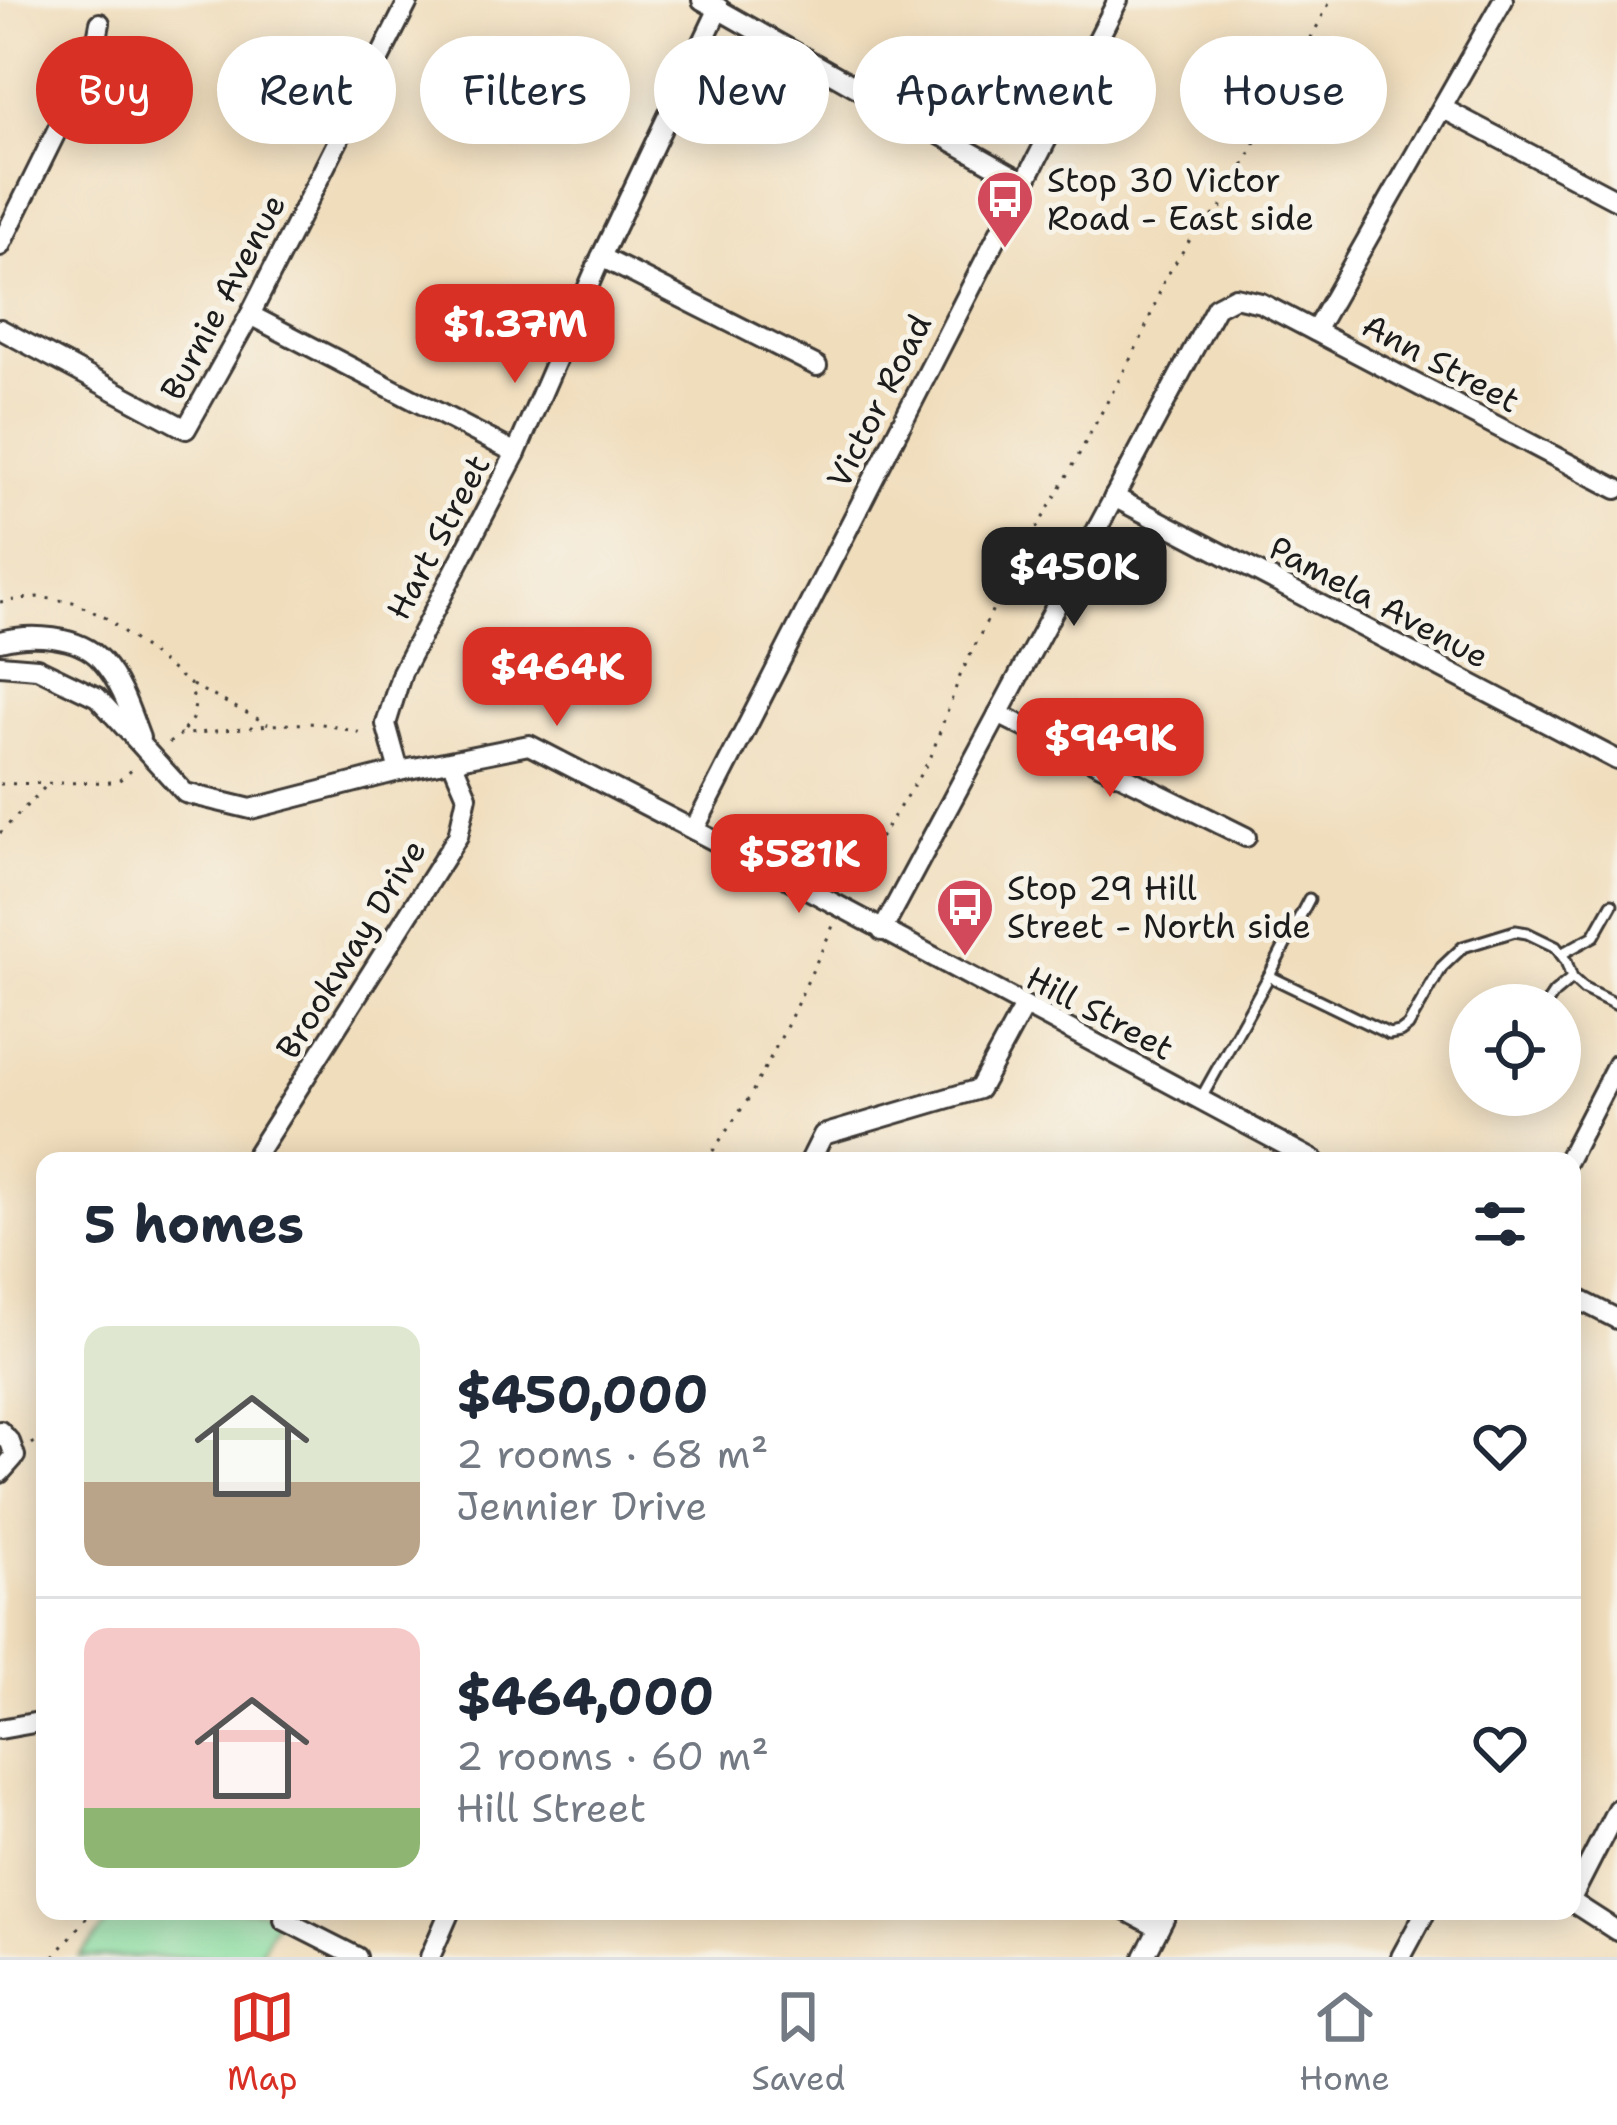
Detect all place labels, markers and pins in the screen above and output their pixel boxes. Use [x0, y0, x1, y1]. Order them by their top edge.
place label: Stop 30 Victor Road - East side [1047, 158, 1314, 241]
bus stop icon: Stop 30 Victor Road - East side [974, 168, 1036, 250]
pin: $1.37M [417, 284, 613, 386]
pin: $450K [990, 527, 1158, 629]
pin: $464K [473, 627, 641, 729]
pin: $949K [1026, 698, 1194, 800]
pin: $581K [715, 814, 883, 916]
place label: Stop 29 Hill Street - North side [1007, 866, 1311, 949]
bus stop icon: Stop 29 Hill Street - North side [934, 876, 996, 958]

